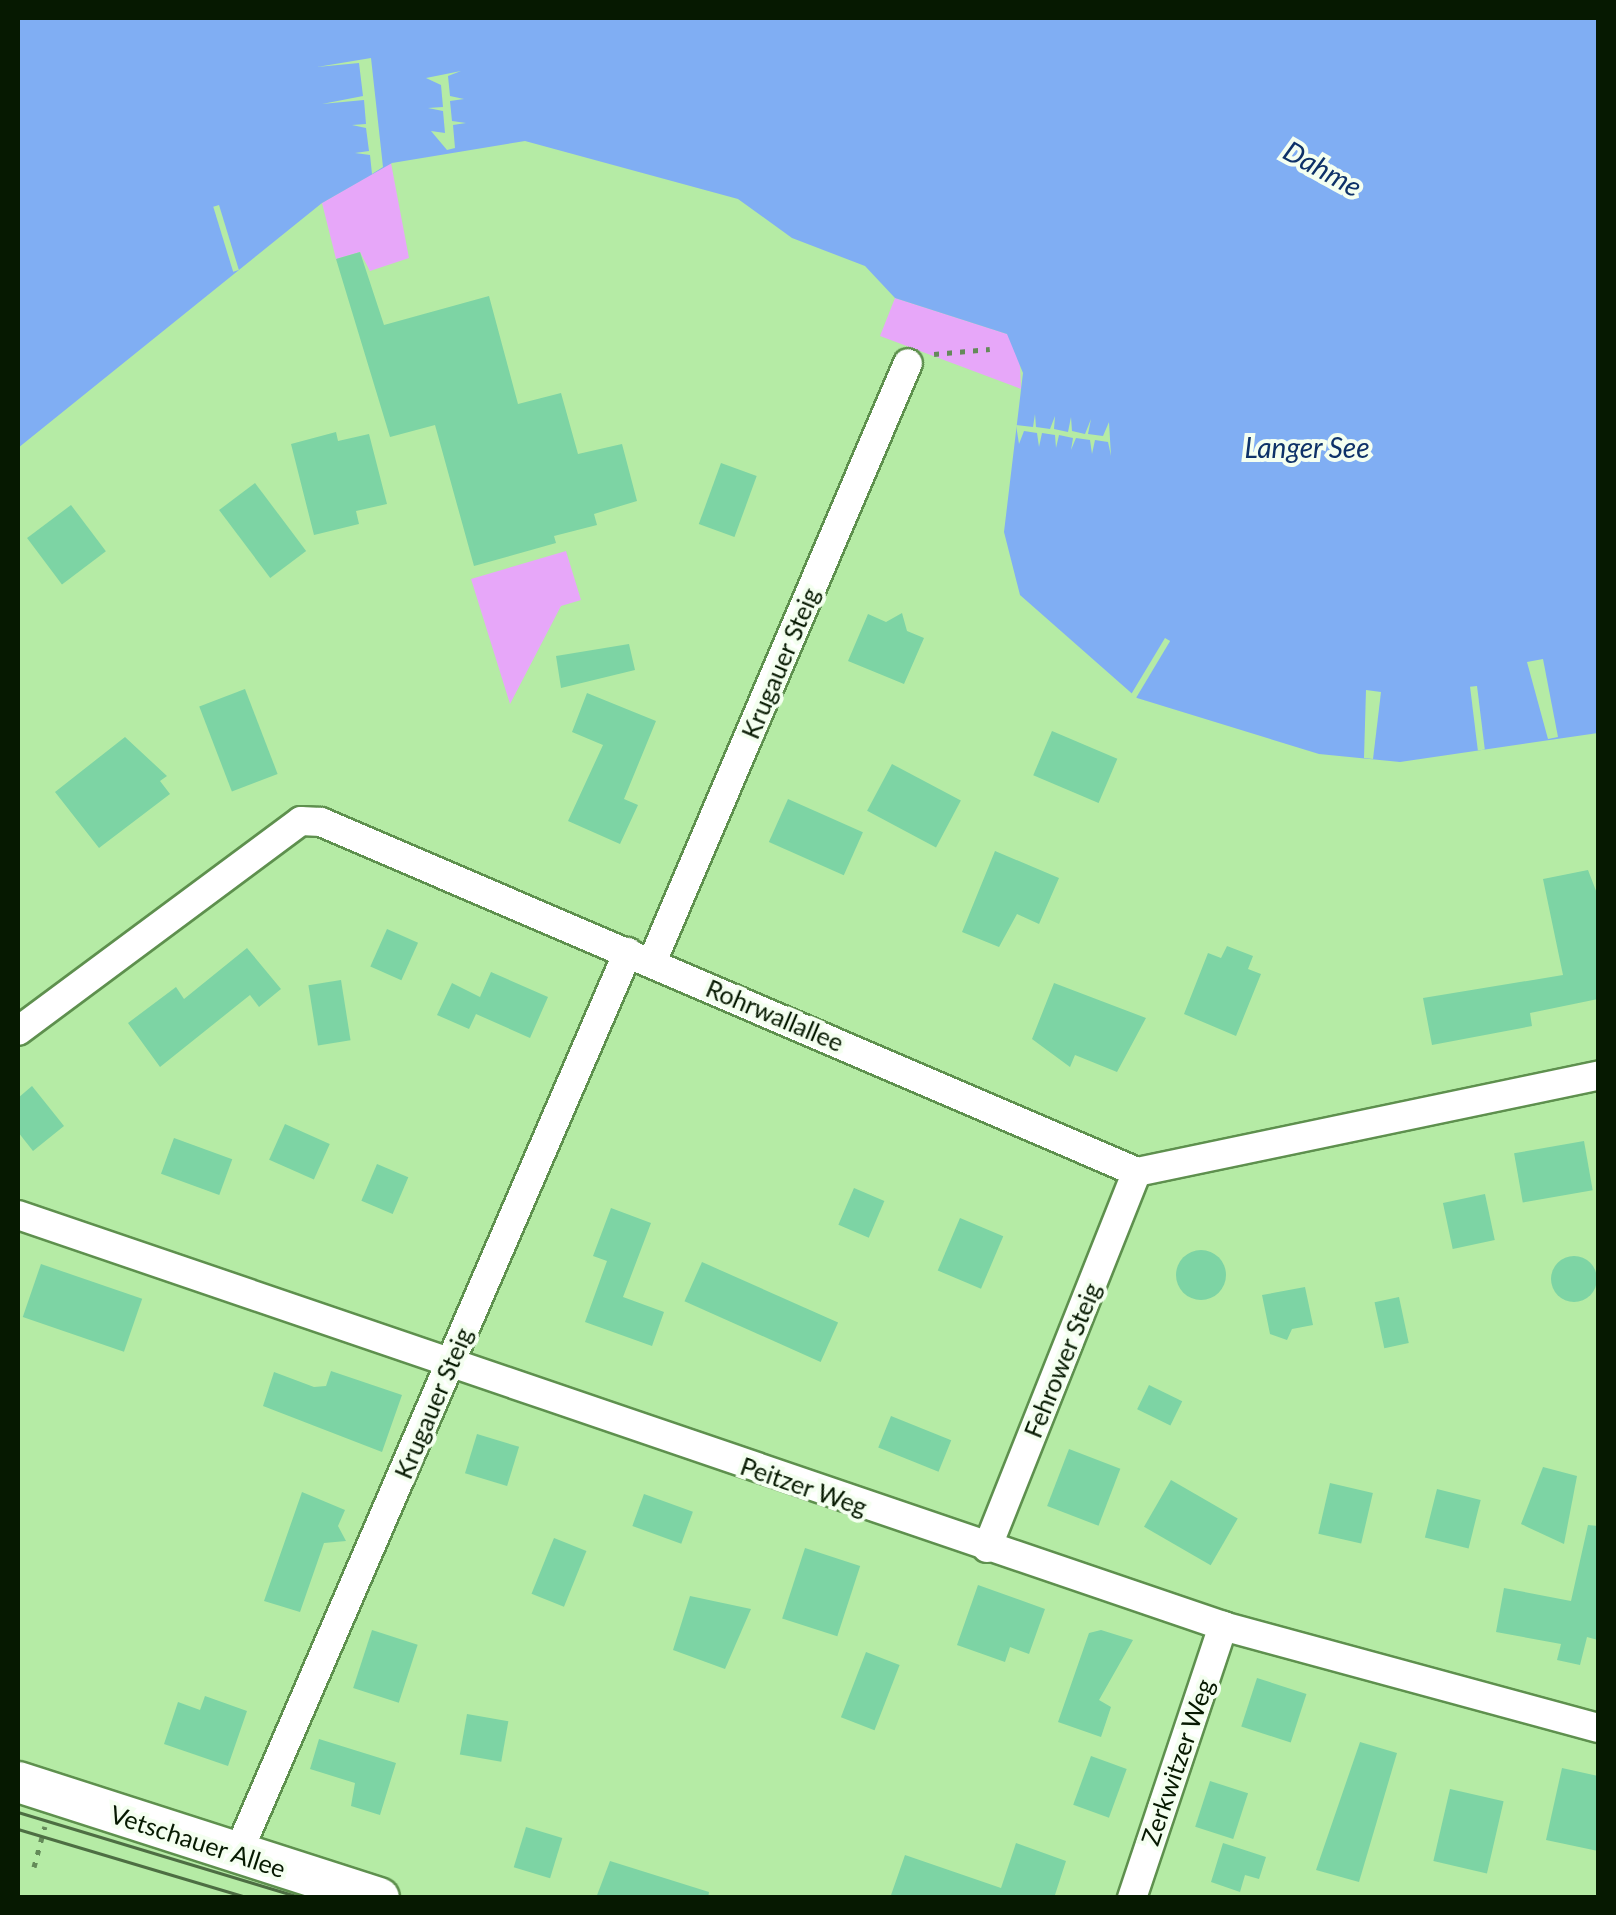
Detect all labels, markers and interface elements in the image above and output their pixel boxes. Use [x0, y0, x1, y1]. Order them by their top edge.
water label: Dahme [1278, 133, 1368, 203]
water label: Langer See [1244, 430, 1370, 464]
street label: Krugauer Steig [735, 583, 825, 743]
street label: Rohrwallallee [702, 973, 848, 1057]
street label: Fehrower Steig [1017, 1278, 1107, 1442]
street label: Krugauer Steig [388, 1323, 478, 1483]
street label: Peitzer Weg [736, 1450, 872, 1522]
street label: Zerkwitzer Weg [1134, 1675, 1220, 1849]
street label: Vetschauer Allee [106, 1798, 290, 1884]

